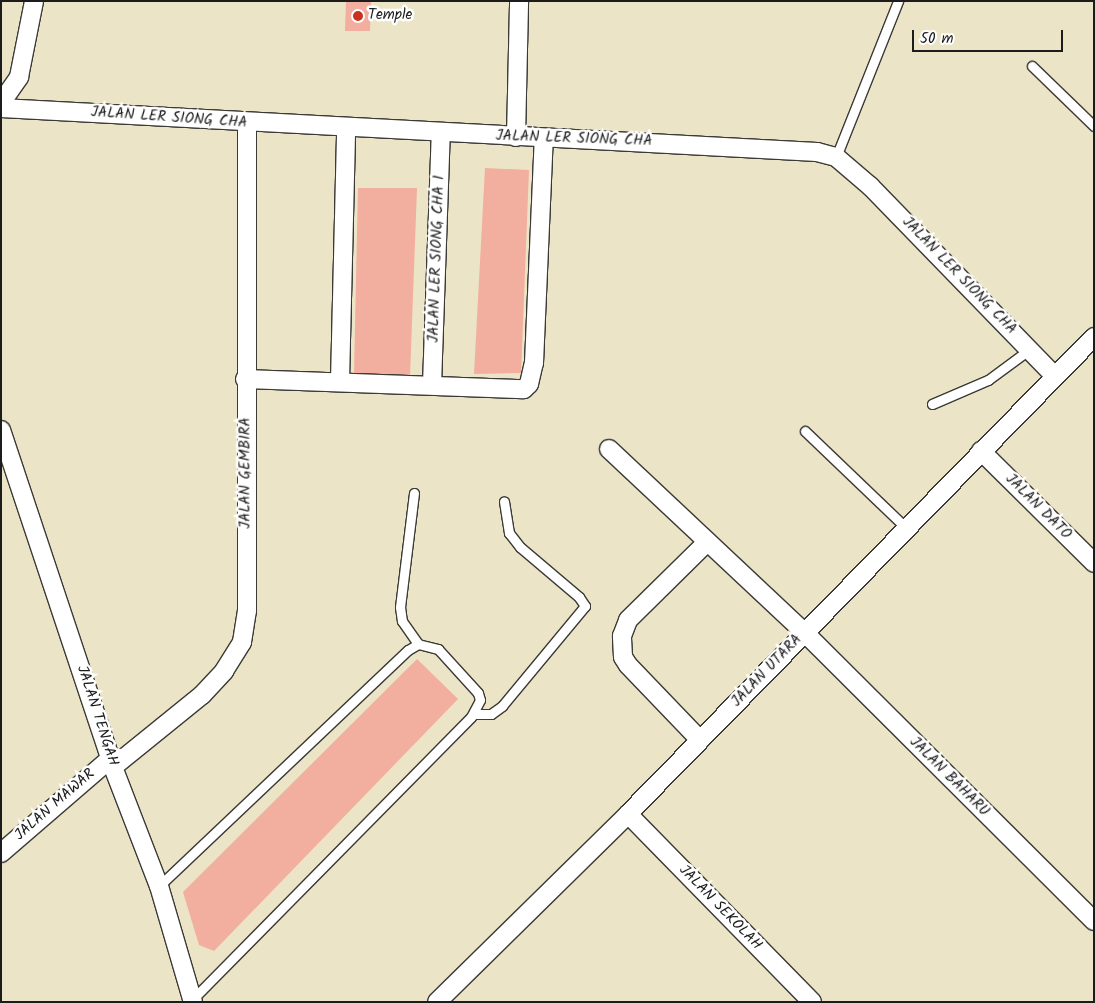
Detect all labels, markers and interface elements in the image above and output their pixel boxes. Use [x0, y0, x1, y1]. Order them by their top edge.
place label: Temple [368, 7, 412, 25]
marker: Temple [352, 10, 364, 22]
scale bar [915, 20, 1066, 52]
text: 50 m [920, 27, 954, 51]
street label: JALAN LER SIONG CHA [90, 104, 248, 132]
street label: JALAN LER SIONG CHA [495, 127, 653, 151]
street label: JALAN LER SIONG CHA 1 [425, 175, 449, 343]
street label: JALAN LER SIONG CHA [898, 213, 1020, 339]
street label: JALAN GEMBIRA [237, 417, 255, 529]
street label: JALAN DATO [1001, 470, 1075, 544]
street label: JALAN UTARA [728, 631, 806, 711]
street label: JALAN TENGAH [72, 663, 122, 769]
street label: JALAN BAHARU [905, 733, 993, 821]
street label: JALAN MAWAR [11, 765, 99, 845]
street label: JALAN SEKOLAH [675, 862, 765, 954]

